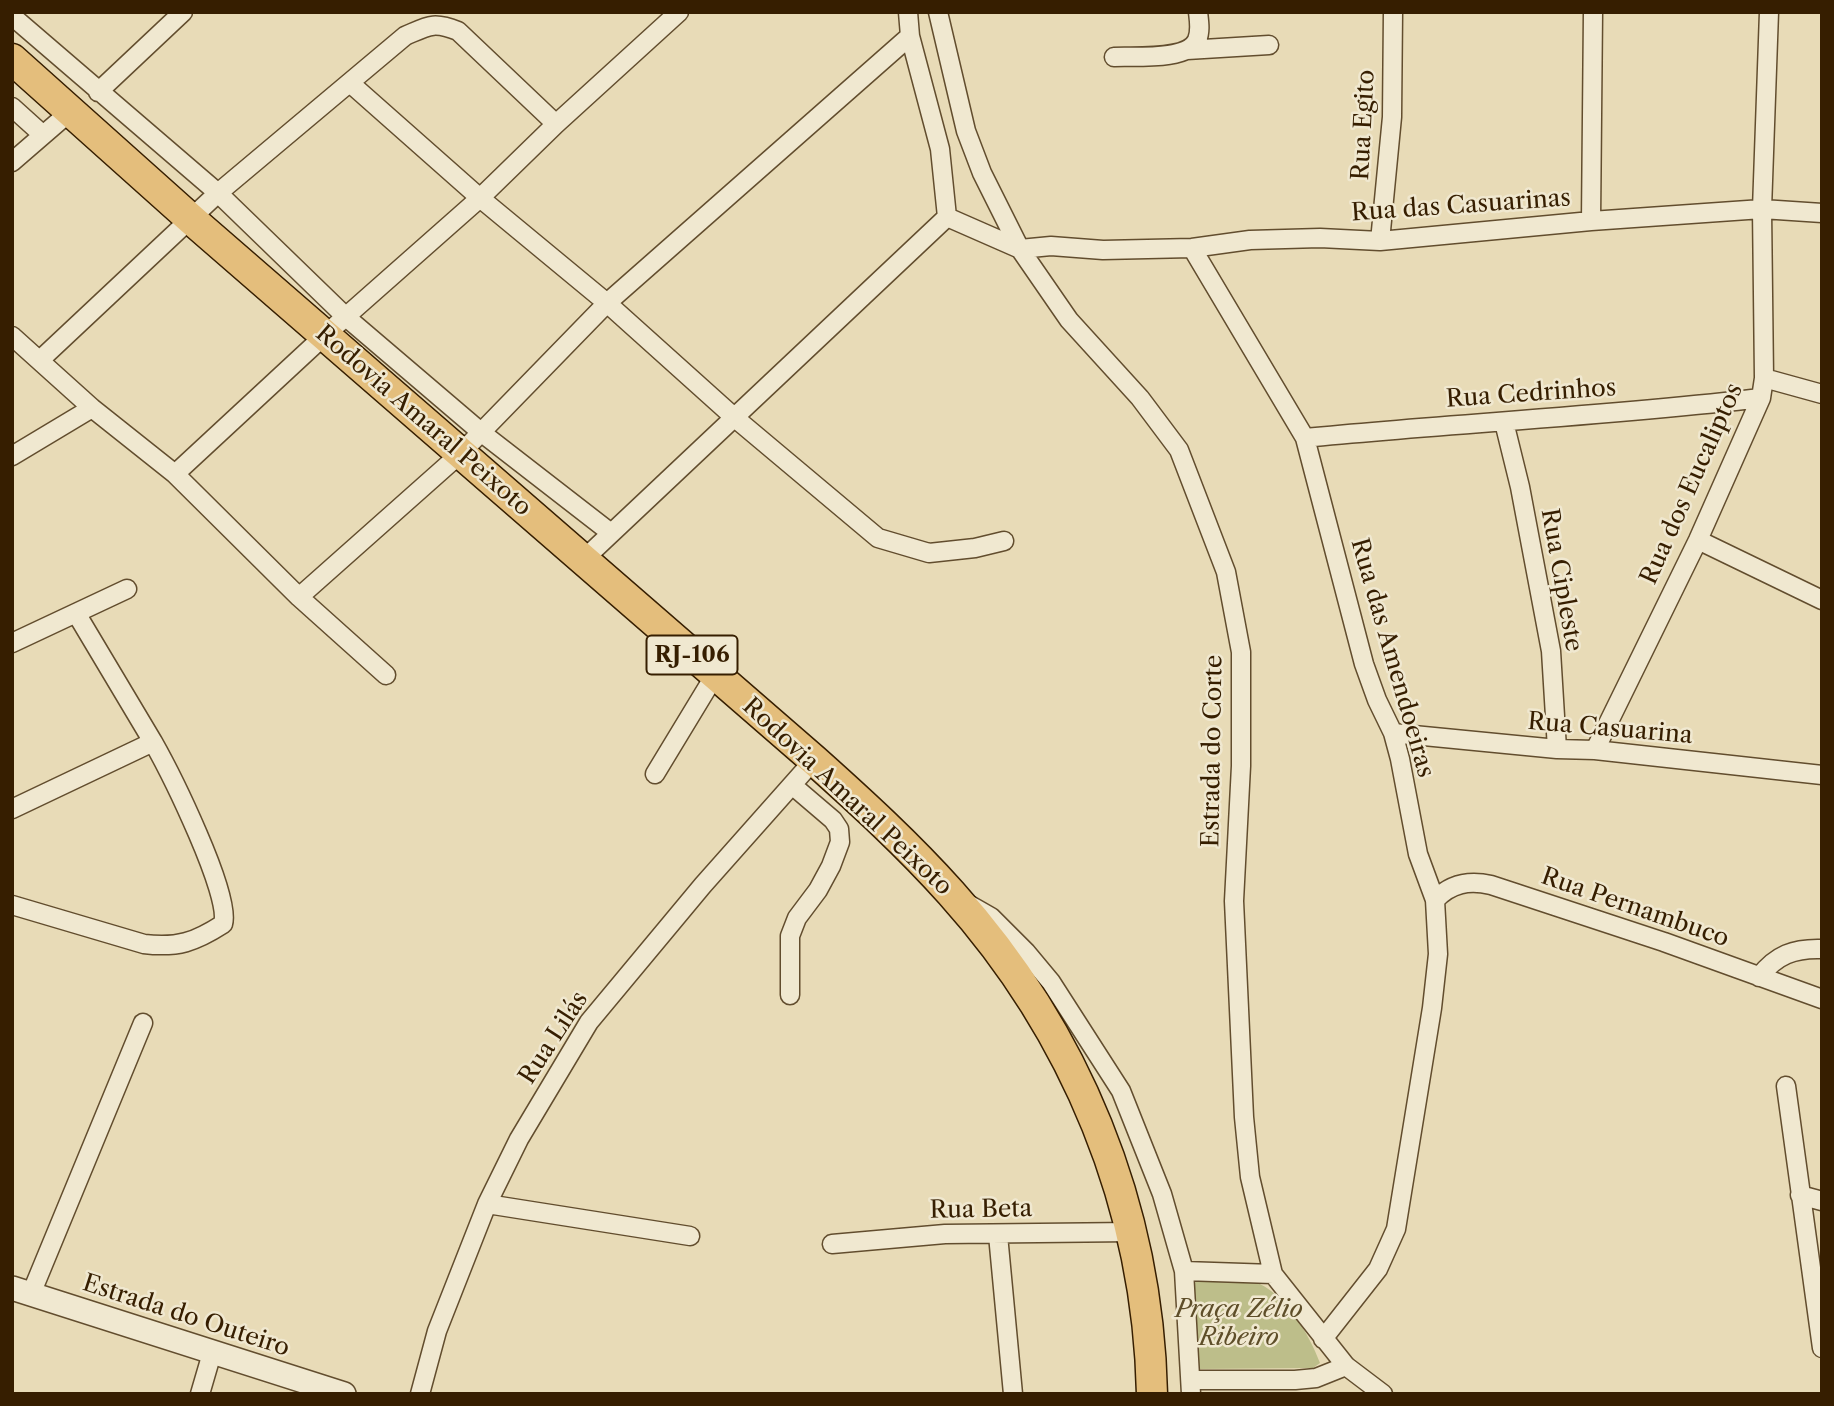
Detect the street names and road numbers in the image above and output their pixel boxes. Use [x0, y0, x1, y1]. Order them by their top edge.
street label: Rua Egito [1347, 69, 1381, 181]
street label: Rua das Casuarinas [1350, 184, 1572, 228]
street label: Rodovia Amaral Peixoto [309, 319, 537, 523]
street label: Rua Cedrinhos [1445, 374, 1617, 414]
street label: Rua dos Eucaliptos [1635, 379, 1749, 589]
street label: Rua Cipleste [1534, 506, 1588, 654]
street label: Rua das Amendoeiras [1344, 535, 1440, 781]
road number: RJ-106 [646, 636, 738, 674]
street label: Estrada do Corte [1197, 654, 1229, 848]
street label: Rodovia Amaral Peixoto [736, 692, 958, 902]
street label: Rua Casuarina [1526, 707, 1694, 751]
street label: Rua Pernambuco [1537, 862, 1733, 954]
street label: Rua Lilás [513, 986, 595, 1090]
street label: Rua Beta [929, 1195, 1033, 1225]
street label: Estrada do Outeiro [79, 1269, 293, 1363]

